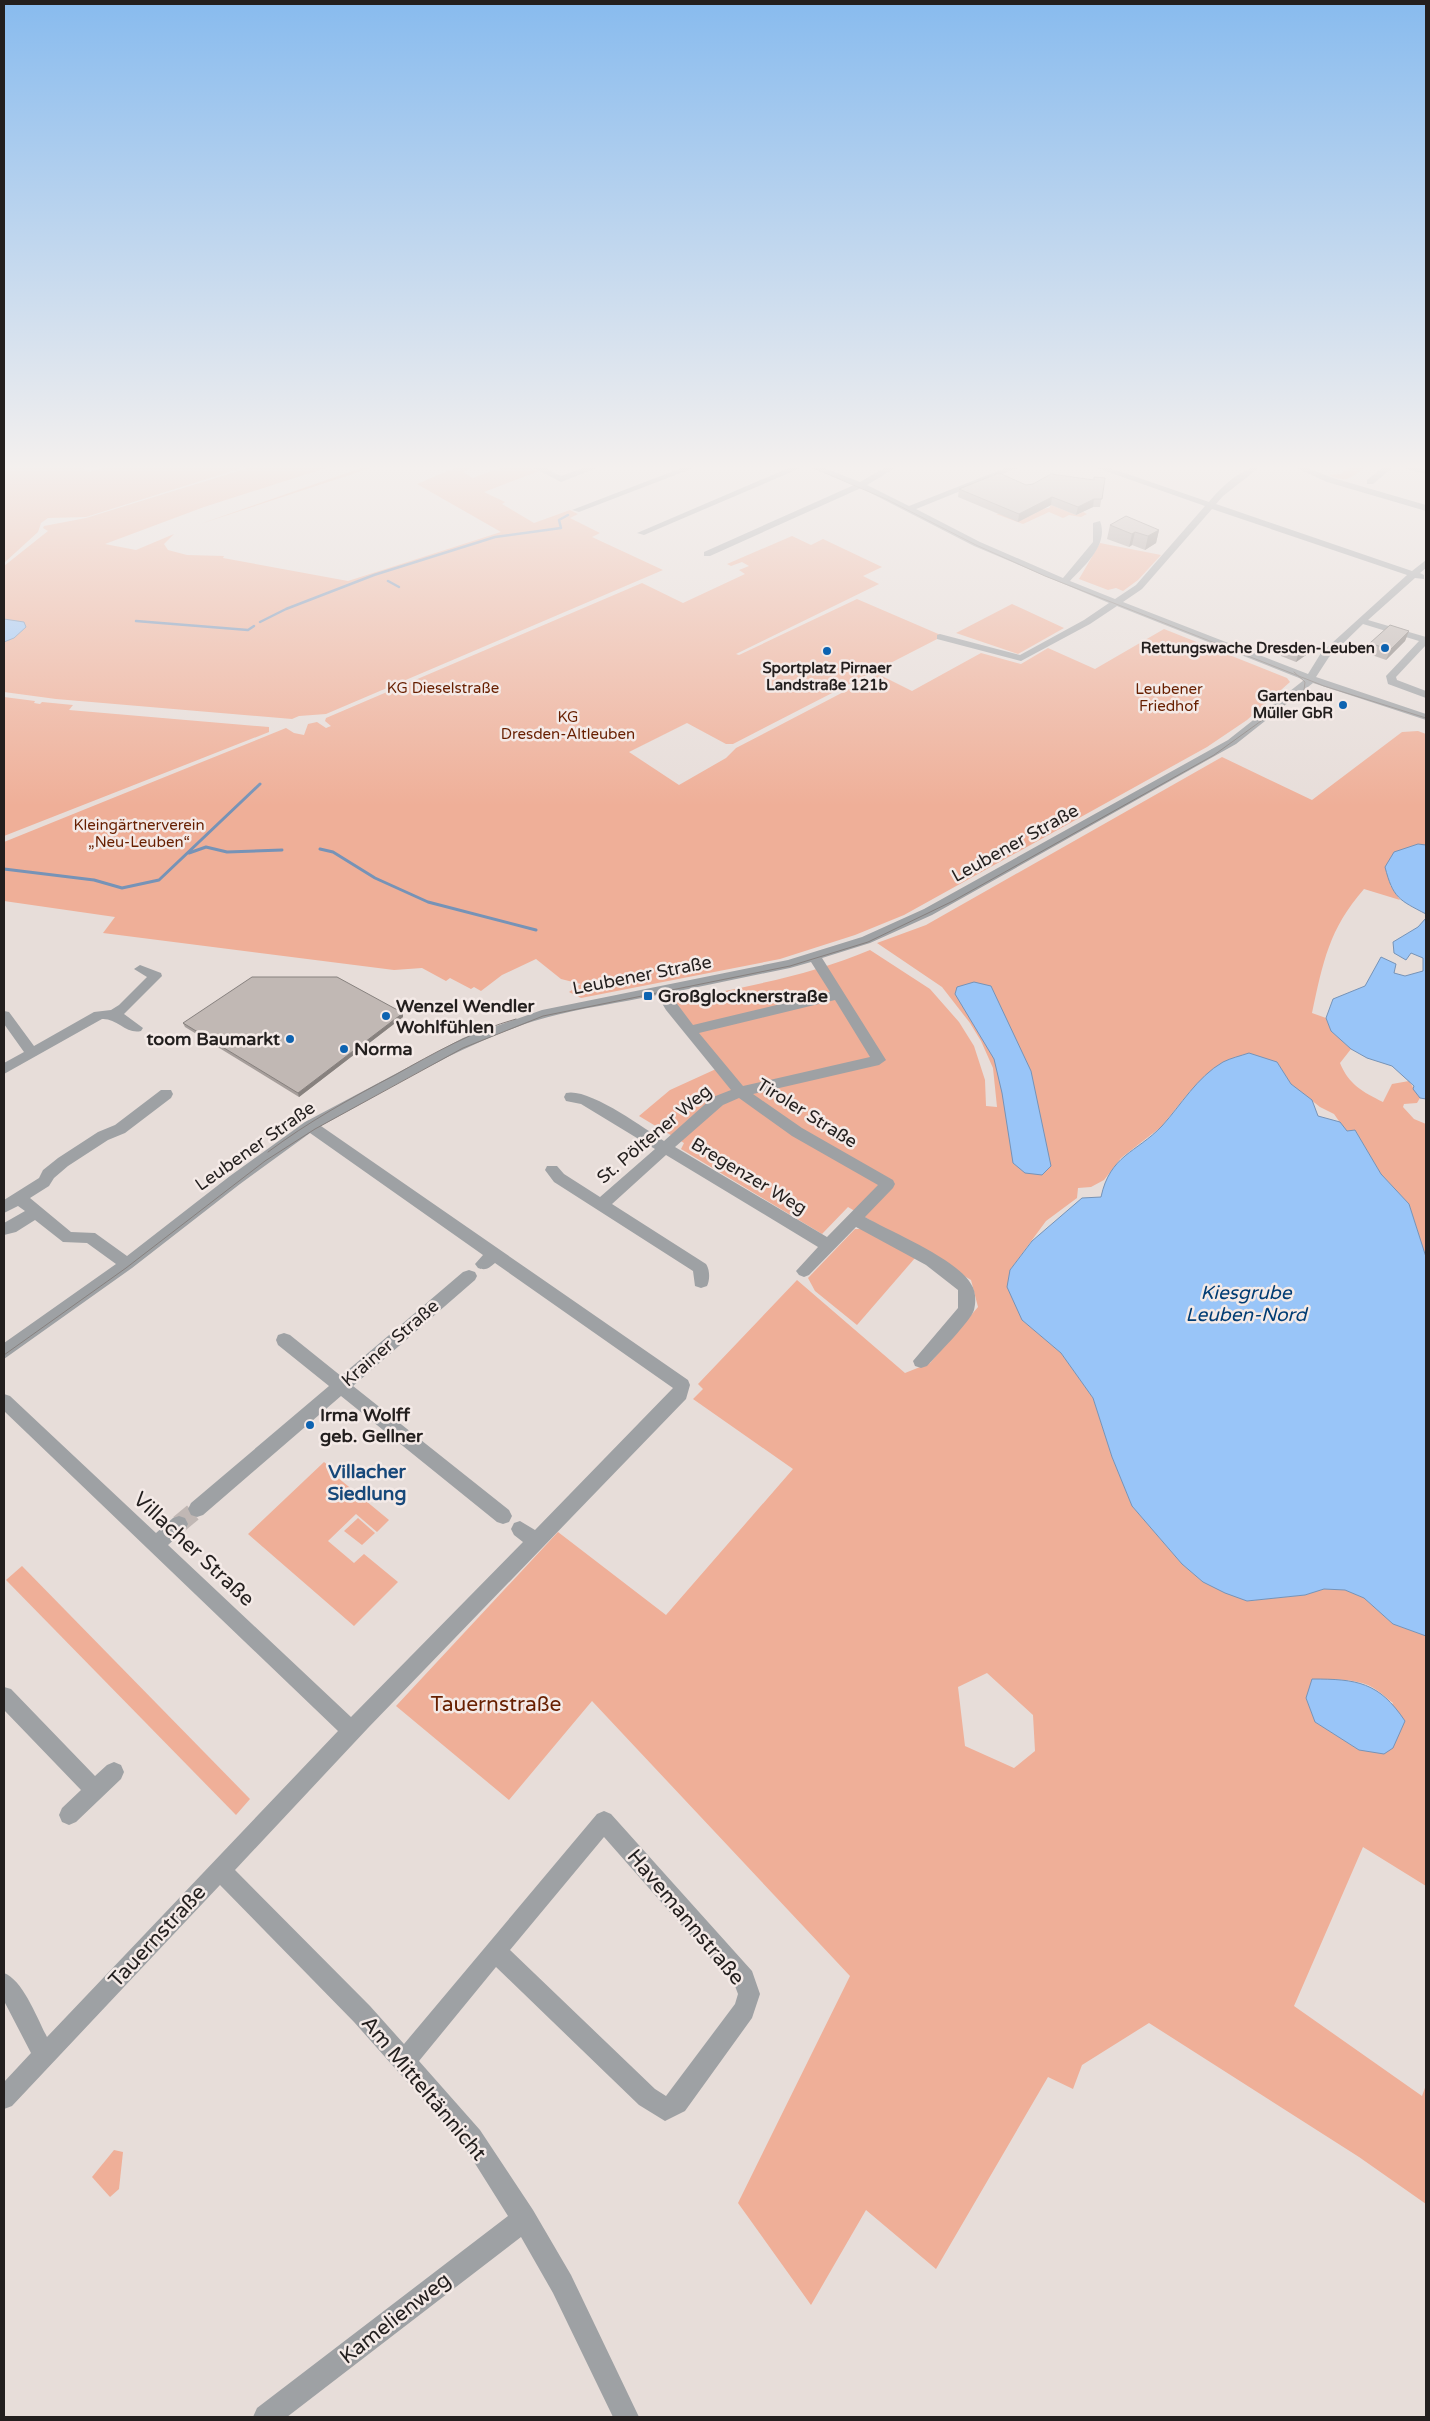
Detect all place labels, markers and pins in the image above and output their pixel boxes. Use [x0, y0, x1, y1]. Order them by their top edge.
place label: Rettungswache Dresden-Leuben [1141, 639, 1375, 658]
marker: Rettungswache Dresden-Leuben [1379, 642, 1391, 654]
marker: Sportplatz Pirnaer Landstraße 121b [821, 645, 833, 657]
place label: Sportplatz Pirnaer Landstraße 121b [763, 659, 892, 694]
place label: Gartenbau Müller GbR [1253, 687, 1333, 722]
marker: Gartenbau Müller GbR [1337, 699, 1349, 711]
place label: Großglocknerstraße [658, 985, 828, 1007]
marker: Großglocknerstraße [642, 990, 654, 1002]
place label: Wenzel Wendler Wohlfühlen [396, 995, 535, 1038]
marker: Wenzel Wendler Wohlfühlen [380, 1010, 392, 1022]
place label: toom Baumarkt [146, 1028, 280, 1050]
marker: toom Baumarkt [284, 1033, 296, 1045]
place label: Norma [354, 1038, 413, 1060]
marker: Norma [338, 1043, 350, 1055]
place label: Irma Wolff geb. Gellner [320, 1404, 424, 1447]
marker: Irma Wolff geb. Gellner [304, 1419, 316, 1431]

